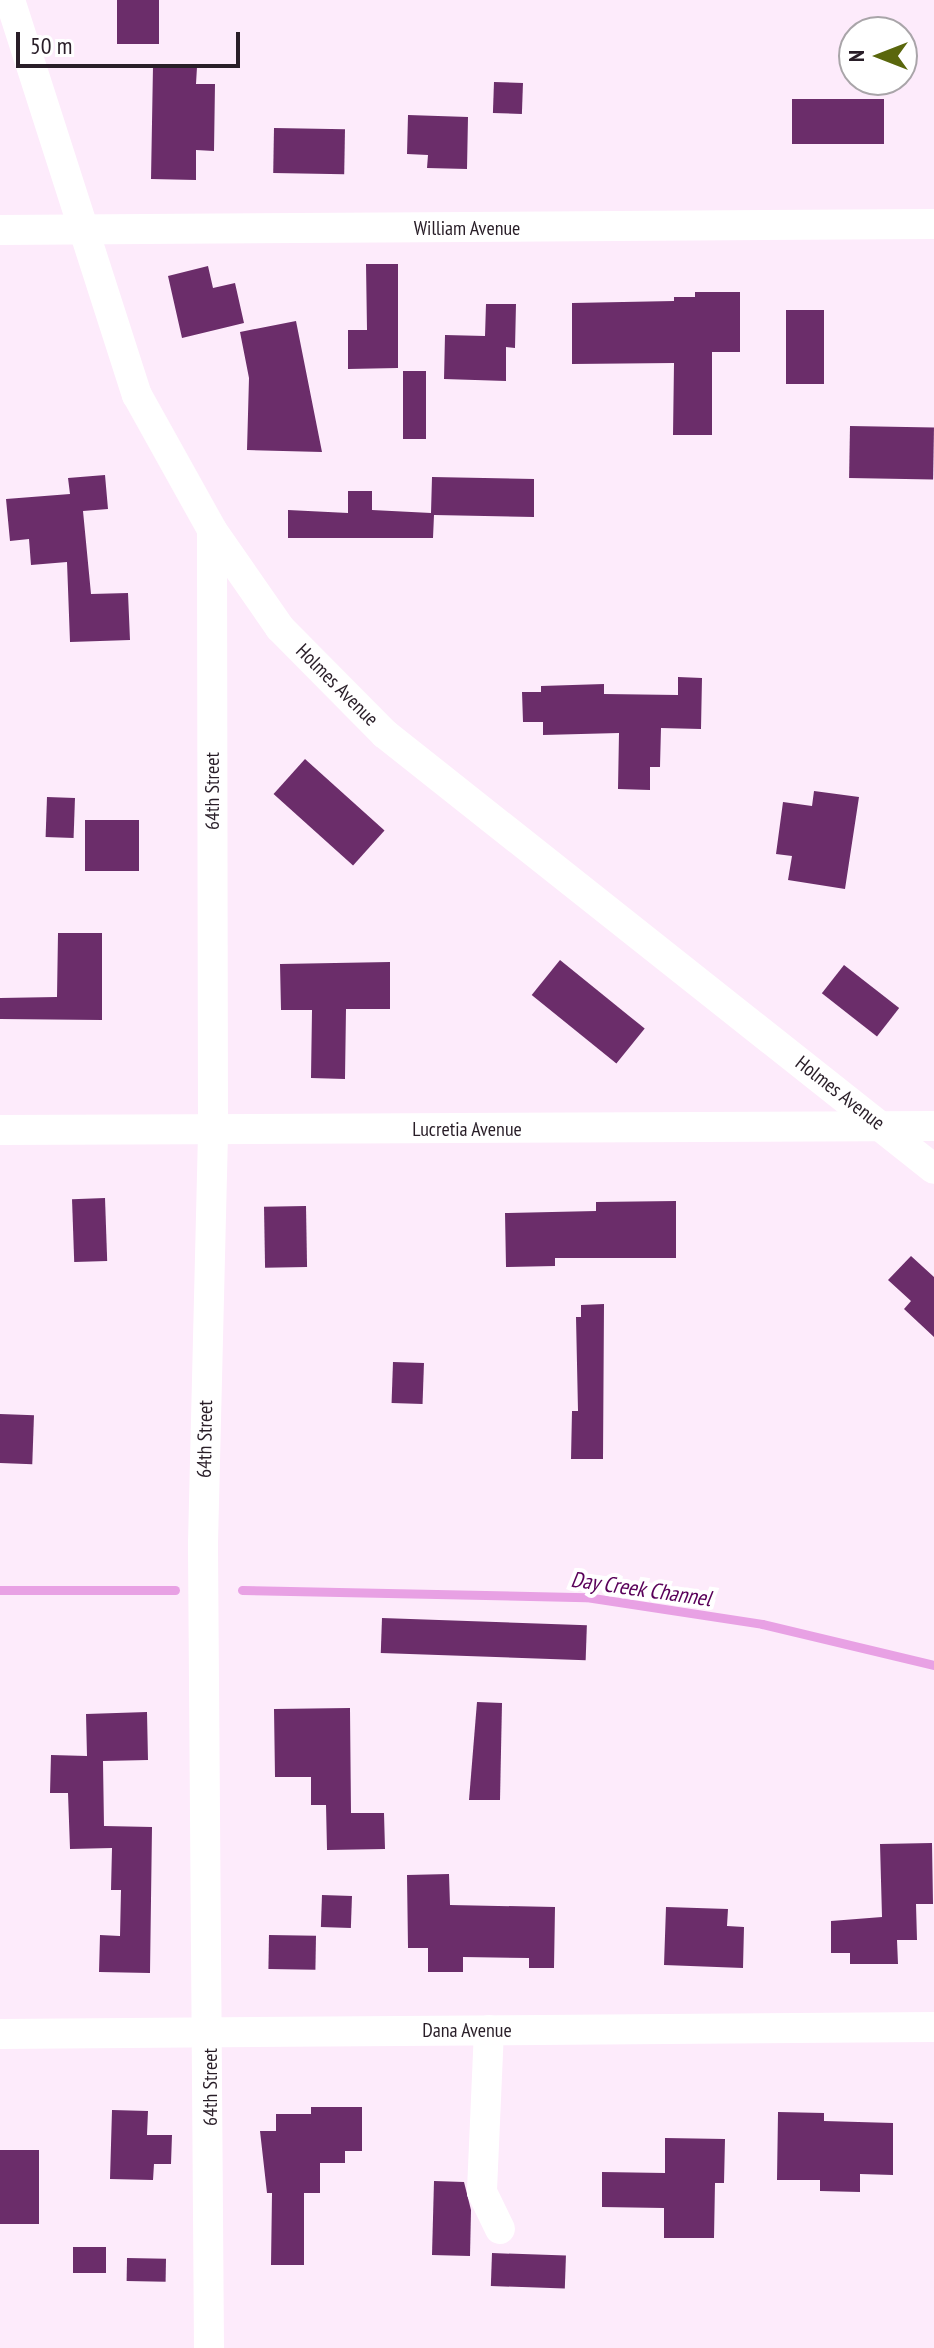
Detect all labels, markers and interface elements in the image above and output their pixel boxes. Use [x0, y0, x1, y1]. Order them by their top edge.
scale bar [20, 16, 244, 66]
north arrow [838, 16, 918, 96]
text: 50 m [30, 30, 72, 61]
text: N [842, 50, 870, 62]
street label: William Avenue [413, 216, 521, 240]
street label: Holmes Avenue [291, 639, 383, 731]
street label: 64th Street [200, 752, 224, 830]
street label: Holmes Avenue [791, 1051, 889, 1135]
street label: Lucretia Avenue [412, 1117, 522, 1141]
street label: 64th Street [192, 1400, 218, 1478]
water label: Day Creek Channel [569, 1566, 713, 1612]
street label: Dana Avenue [422, 2018, 512, 2042]
street label: 64th Street [198, 2048, 222, 2126]

